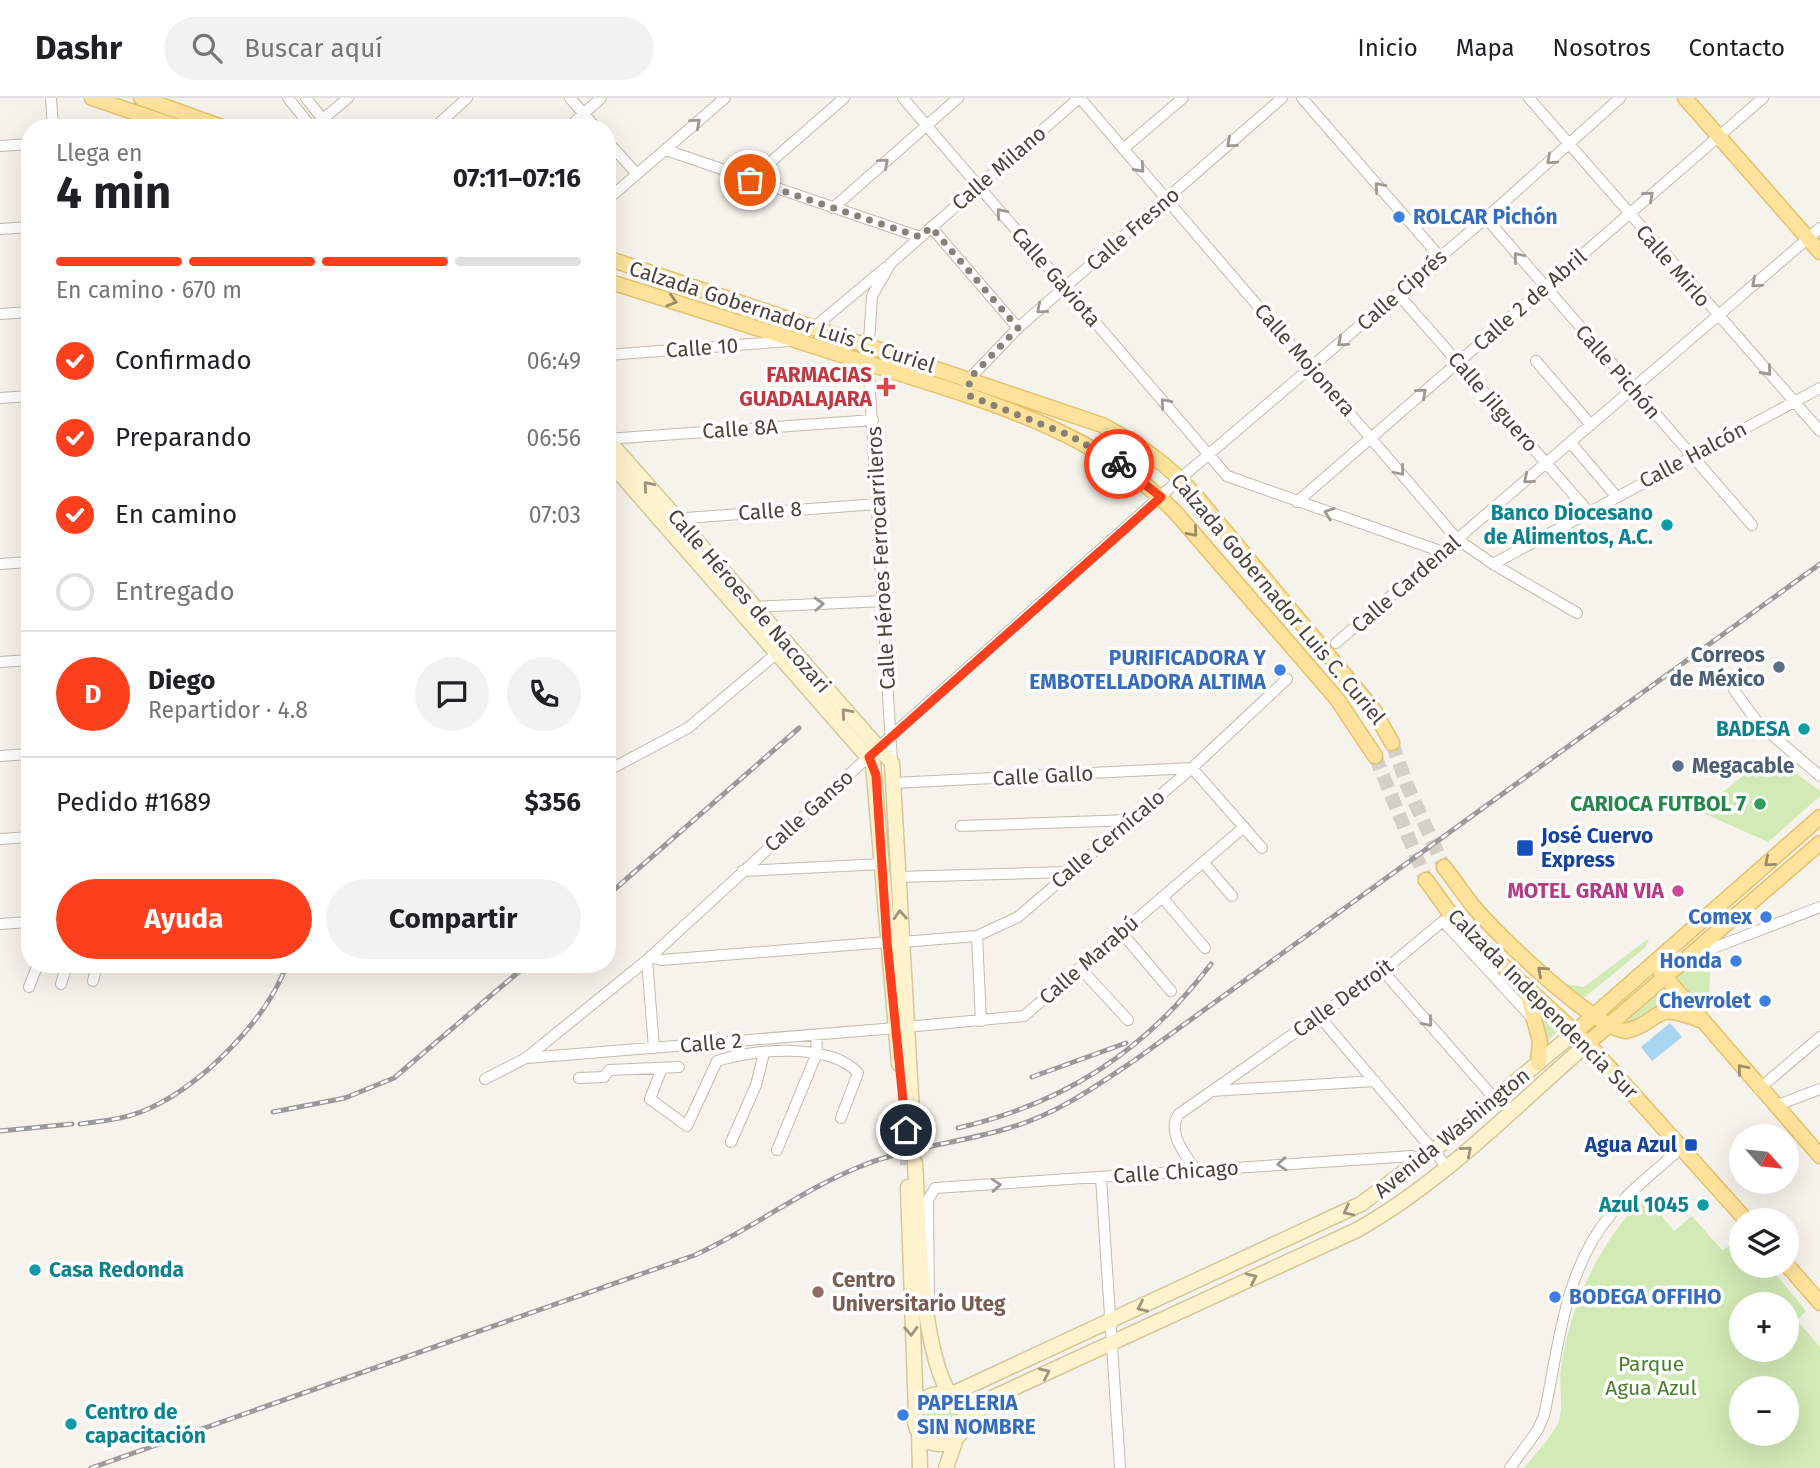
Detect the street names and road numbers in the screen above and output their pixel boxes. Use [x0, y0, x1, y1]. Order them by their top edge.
street label: Calle Milano [947, 120, 1051, 216]
street label: Calle Fresno [1081, 182, 1185, 276]
street label: Calle Mirlo [1630, 219, 1716, 313]
street label: Calle Gaviota [1006, 222, 1106, 332]
street label: Calle Ciprés [1352, 244, 1453, 336]
street label: Calle 2 de Abril [1468, 244, 1592, 356]
street label: Calzada Gobernador Luis C. Curiel [626, 255, 938, 379]
street label: Calle Mojonera [1249, 298, 1361, 422]
street label: Calle Pichón [1570, 319, 1666, 425]
street label: Calle 10 [665, 332, 739, 364]
street label: Calle Jilguero [1442, 346, 1544, 458]
street label: Calle 8A [701, 413, 779, 445]
street label: Calle Halcón [1635, 416, 1751, 494]
street label: Calle Héroes Ferrocarrileros [861, 426, 901, 690]
street label: Calzada Gobernador Luis C. Curiel [1165, 468, 1391, 730]
street label: Calle 8 [737, 496, 803, 526]
street label: Calle Héroes de Nacozari [662, 504, 836, 698]
street label: Calle Cardenal [1346, 530, 1466, 638]
street label: Calle Gallo [992, 760, 1094, 792]
street label: Calle Ganso [759, 764, 859, 858]
street label: Calle Cernícalo [1046, 784, 1170, 894]
street label: Calzada Independencia Sur [1442, 903, 1644, 1105]
street label: Calle Marabú [1034, 910, 1144, 1010]
street label: Calle Detroit [1288, 953, 1399, 1043]
street label: Calle 2 [679, 1027, 743, 1059]
street label: Avenida Washington [1369, 1062, 1535, 1204]
street label: Calle Chicago [1112, 1155, 1240, 1189]

